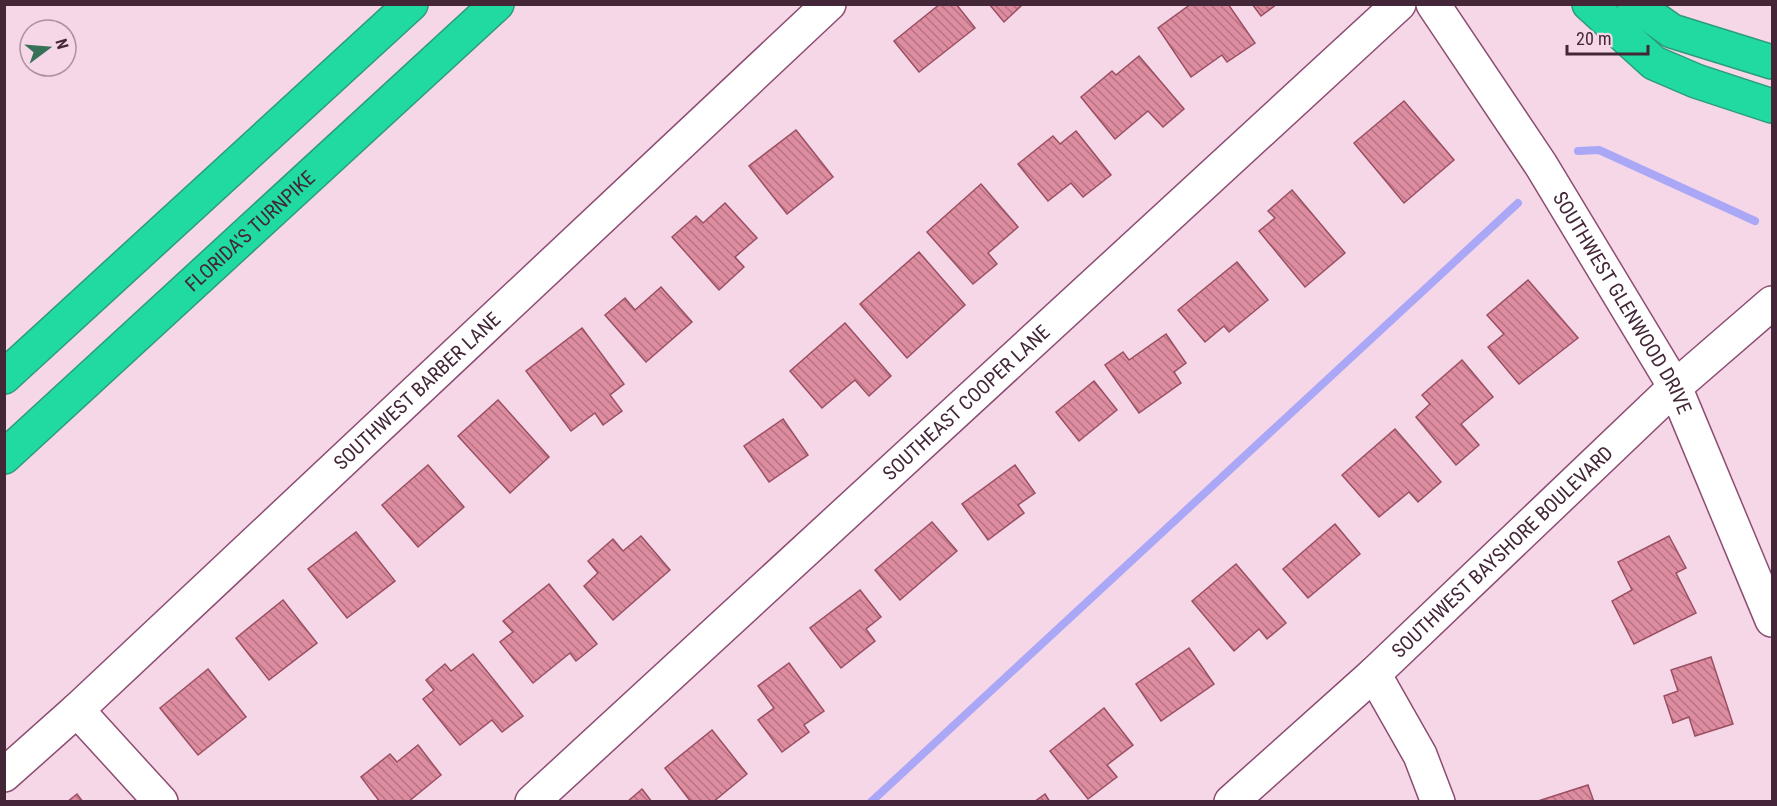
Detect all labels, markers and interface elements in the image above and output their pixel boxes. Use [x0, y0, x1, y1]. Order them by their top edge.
north arrow [18, 18, 78, 78]
scale bar [1567, 18, 1648, 56]
text: 20 m [1576, 28, 1611, 49]
text: N [51, 37, 72, 51]
street label: FLORIDA'S TURNPIKE [180, 165, 320, 297]
street label: SOUTHWEST GLENWOOD DRIVE [1548, 187, 1697, 417]
street label: SOUTHWEST BARBER LANE [329, 307, 505, 475]
street label: SOUTHEAST COOPER LANE [878, 320, 1055, 485]
street label: SOUTHWEST BAYSHORE BOULEVARD [1387, 441, 1618, 663]

